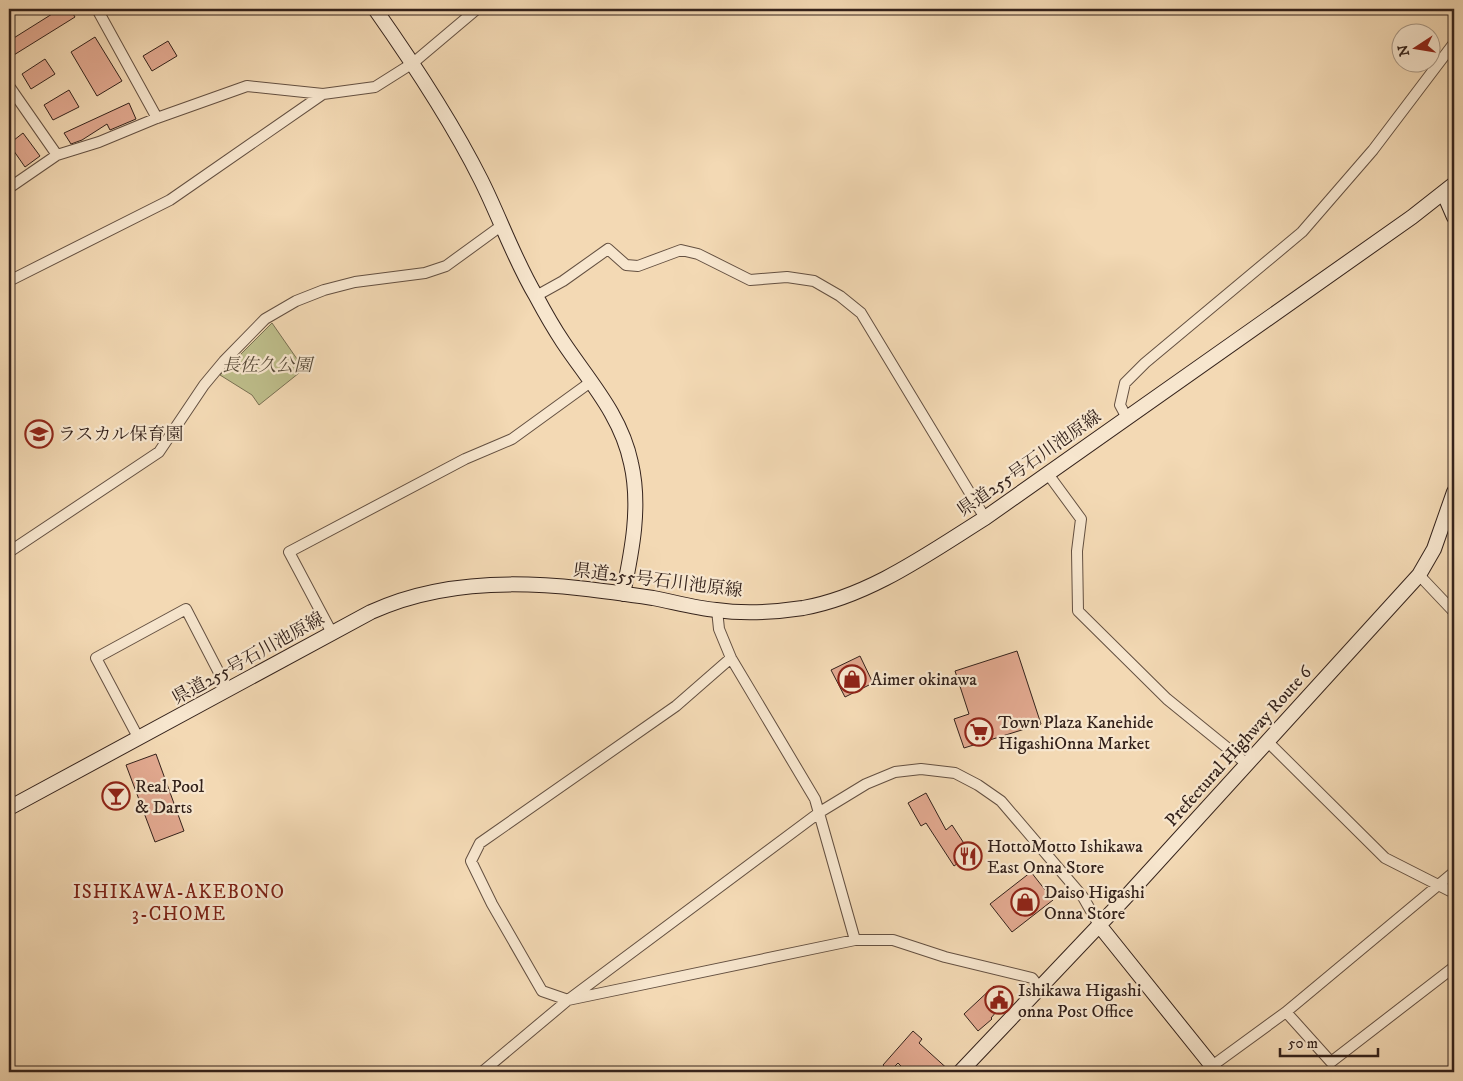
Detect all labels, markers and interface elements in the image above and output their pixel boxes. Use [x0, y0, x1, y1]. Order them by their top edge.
north arrow [1390, 22, 1440, 72]
text: N [1394, 43, 1414, 58]
park label: 長佐久公園 [222, 355, 315, 377]
street label: 県道255号石川池原線 [953, 406, 1106, 522]
school or university icon: ラスカル保育園 [24, 419, 54, 449]
place label: ラスカル保育園 [58, 424, 183, 446]
street label: 県道255号石川池原線 [572, 560, 744, 602]
street label: 県道255号石川池原線 [169, 608, 328, 710]
street label: Prefectural Highway Route 6 [1161, 661, 1317, 832]
shop icon: Aimer okinawa [837, 664, 867, 694]
place label: Aimer okinawa [871, 669, 977, 691]
place label: Town Plaza Kanehide HigashiOnna Market [998, 712, 1154, 755]
supermarket icon: Town Plaza Kanehide HigashiOnna Market [964, 717, 994, 747]
place label: Real Pool & Darts [135, 776, 205, 819]
bar icon: Real Pool & Darts [101, 781, 131, 811]
place label: HottoMotto Ishikawa East Onna Store [987, 836, 1143, 879]
restaurant icon: HottoMotto Ishikawa East Onna Store [953, 841, 983, 871]
district label: ISHIKAWA-AKEBONO 3-CHOME [73, 881, 285, 926]
place label: Daiso Higashi Onna Store [1044, 882, 1145, 925]
shop icon: Daiso Higashi Onna Store [1010, 887, 1040, 917]
place label: Ishikawa Higashi onna Post Office [1018, 980, 1141, 1023]
public building icon: Ishikawa Higashi onna Post Office [984, 985, 1014, 1015]
scale bar [1280, 1026, 1378, 1058]
text: 50 m [1288, 1034, 1318, 1053]

